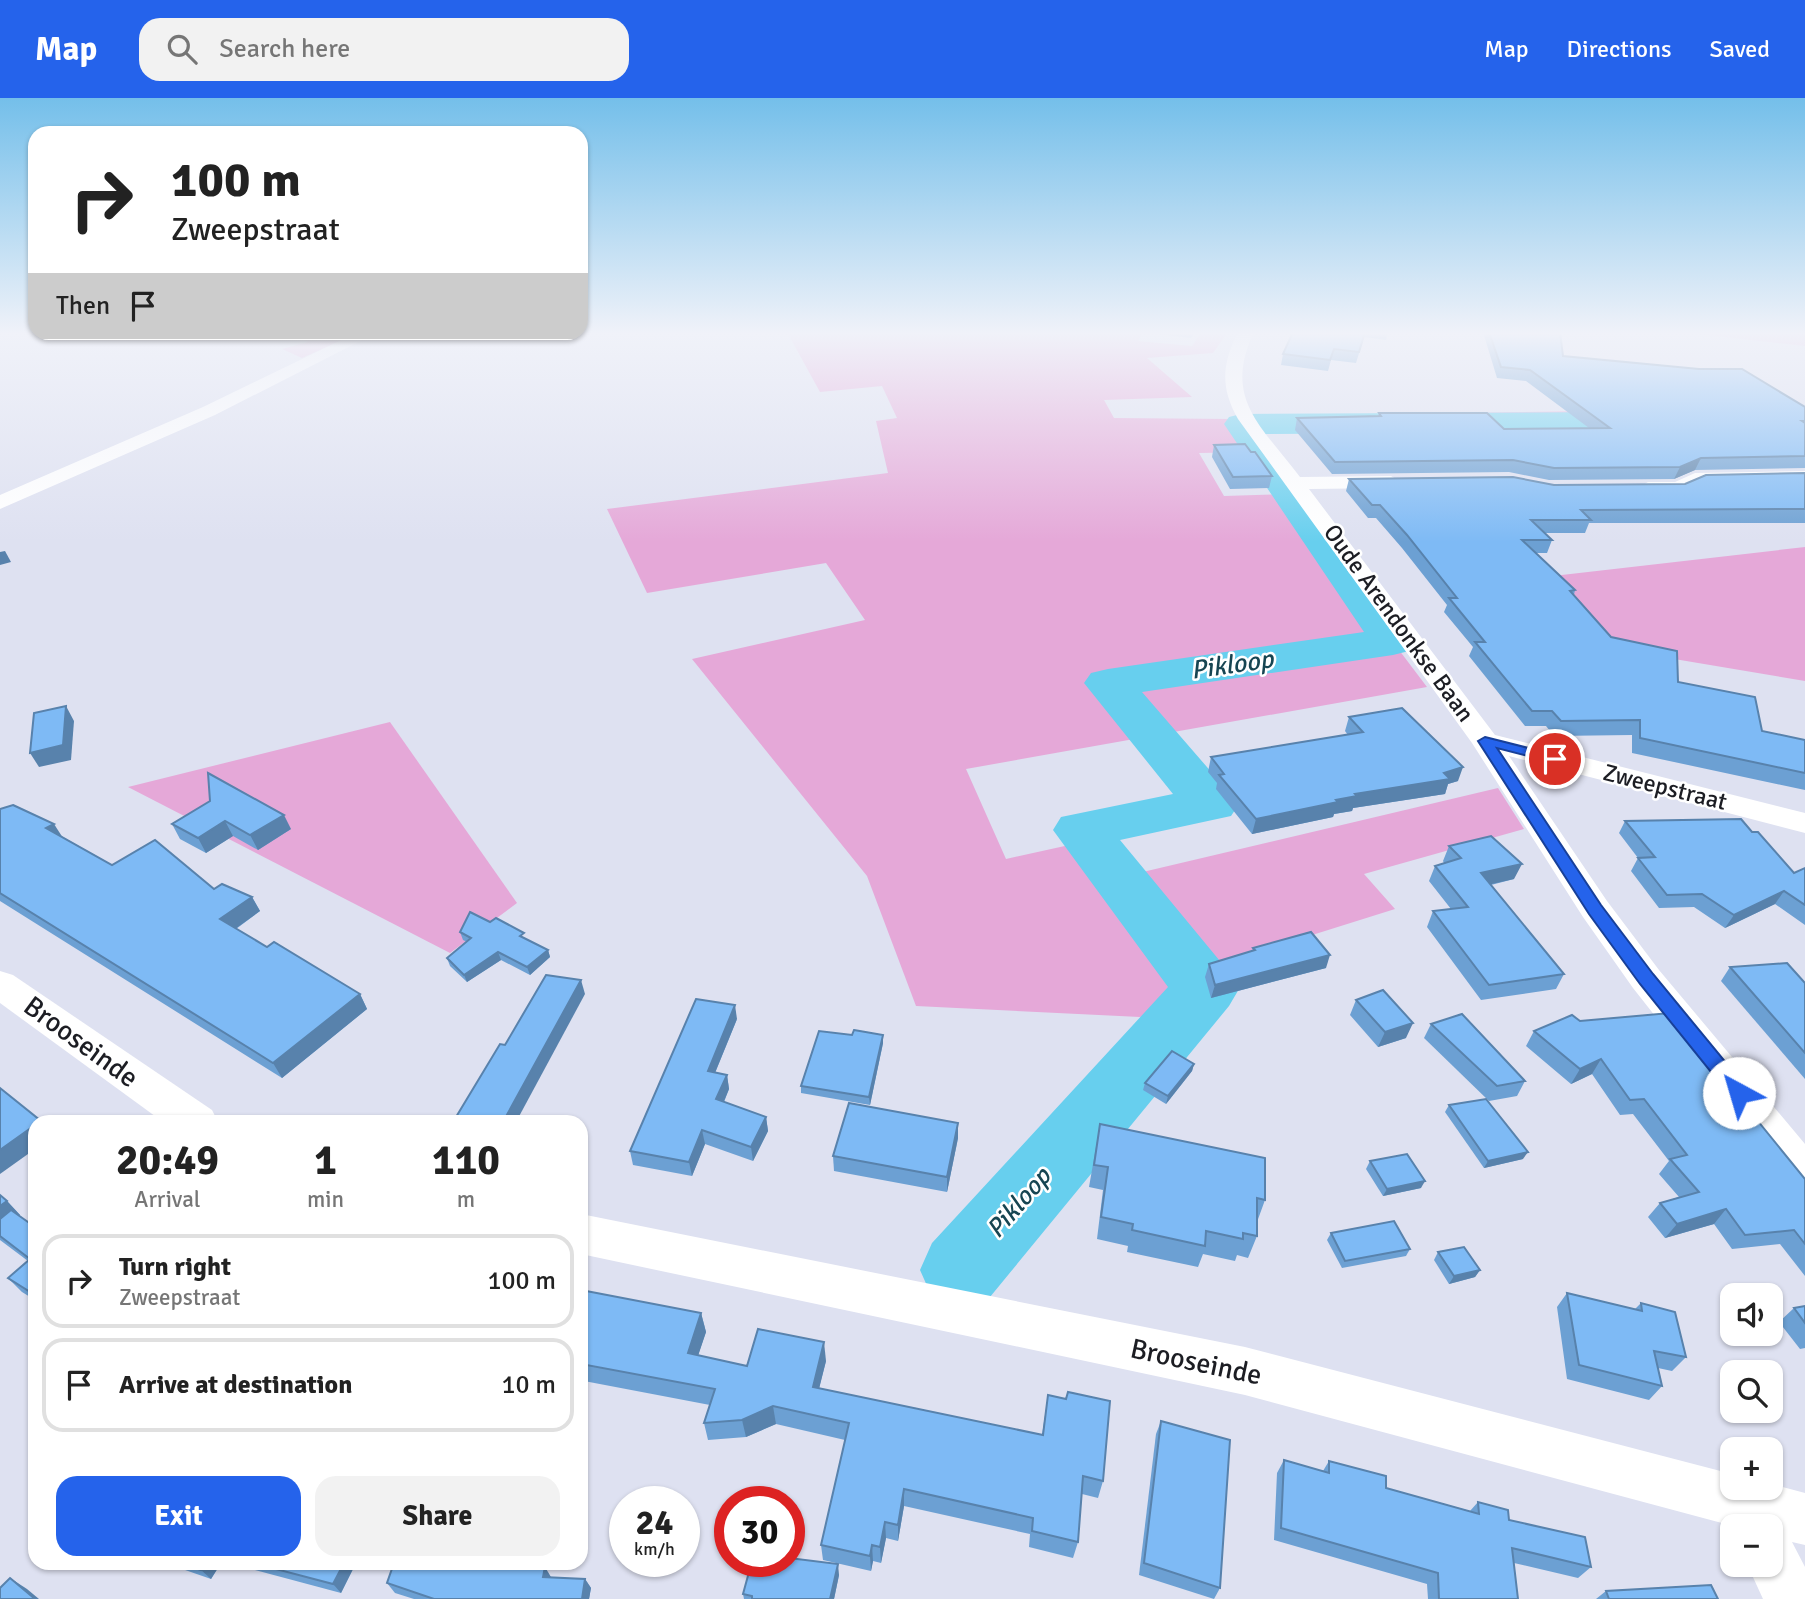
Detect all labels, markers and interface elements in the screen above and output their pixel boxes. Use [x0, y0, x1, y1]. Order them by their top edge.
search box [139, 18, 629, 81]
text: Map [35, 29, 97, 70]
icon: search [163, 30, 201, 68]
text: Search here [219, 33, 350, 65]
text: Map [1484, 34, 1529, 64]
text: Directions [1567, 34, 1672, 64]
text: Saved [1710, 34, 1770, 64]
text: 100 m [171, 150, 301, 210]
icon: right [56, 154, 147, 245]
text: Zweepstraat [171, 210, 340, 249]
icon: arrive [124, 287, 162, 325]
text: Then [56, 290, 110, 322]
street label: Oude Arendonkse Baan [1317, 518, 1481, 728]
water label: Pikloop [1189, 643, 1276, 687]
pin [1525, 729, 1585, 789]
icon: arrive [1536, 740, 1574, 778]
street label: Zweepstraat [1600, 757, 1730, 817]
street label: Brooseinde [17, 989, 145, 1095]
position arrow [1702, 1056, 1776, 1130]
text: 20:49 [116, 1135, 219, 1186]
text: 1 [314, 1135, 337, 1186]
text: 110 [432, 1135, 500, 1186]
water label: Pikloop [980, 1160, 1059, 1245]
text: Arrival [134, 1185, 201, 1214]
text: min [307, 1185, 344, 1214]
text: m [457, 1185, 475, 1214]
text: Turn right [119, 1251, 231, 1283]
icon: right [60, 1262, 98, 1300]
text: 100 m [487, 1265, 556, 1297]
text: Zweepstraat [119, 1283, 240, 1312]
map controls [1720, 1283, 1783, 1577]
button: sound [1720, 1283, 1783, 1346]
street label: Brooseinde [1127, 1332, 1265, 1392]
button: search [1720, 1360, 1783, 1423]
icon: arrive [60, 1366, 98, 1404]
text: Arrive at destination [119, 1369, 352, 1401]
text: 10 m [501, 1369, 556, 1401]
button: + [1720, 1437, 1783, 1500]
button: Exit [56, 1476, 301, 1556]
button: Share [315, 1476, 560, 1556]
speed limit sign: 30 [714, 1486, 805, 1577]
text: 24 [636, 1501, 673, 1544]
button: − [1720, 1514, 1783, 1577]
text: km/h [634, 1538, 675, 1560]

